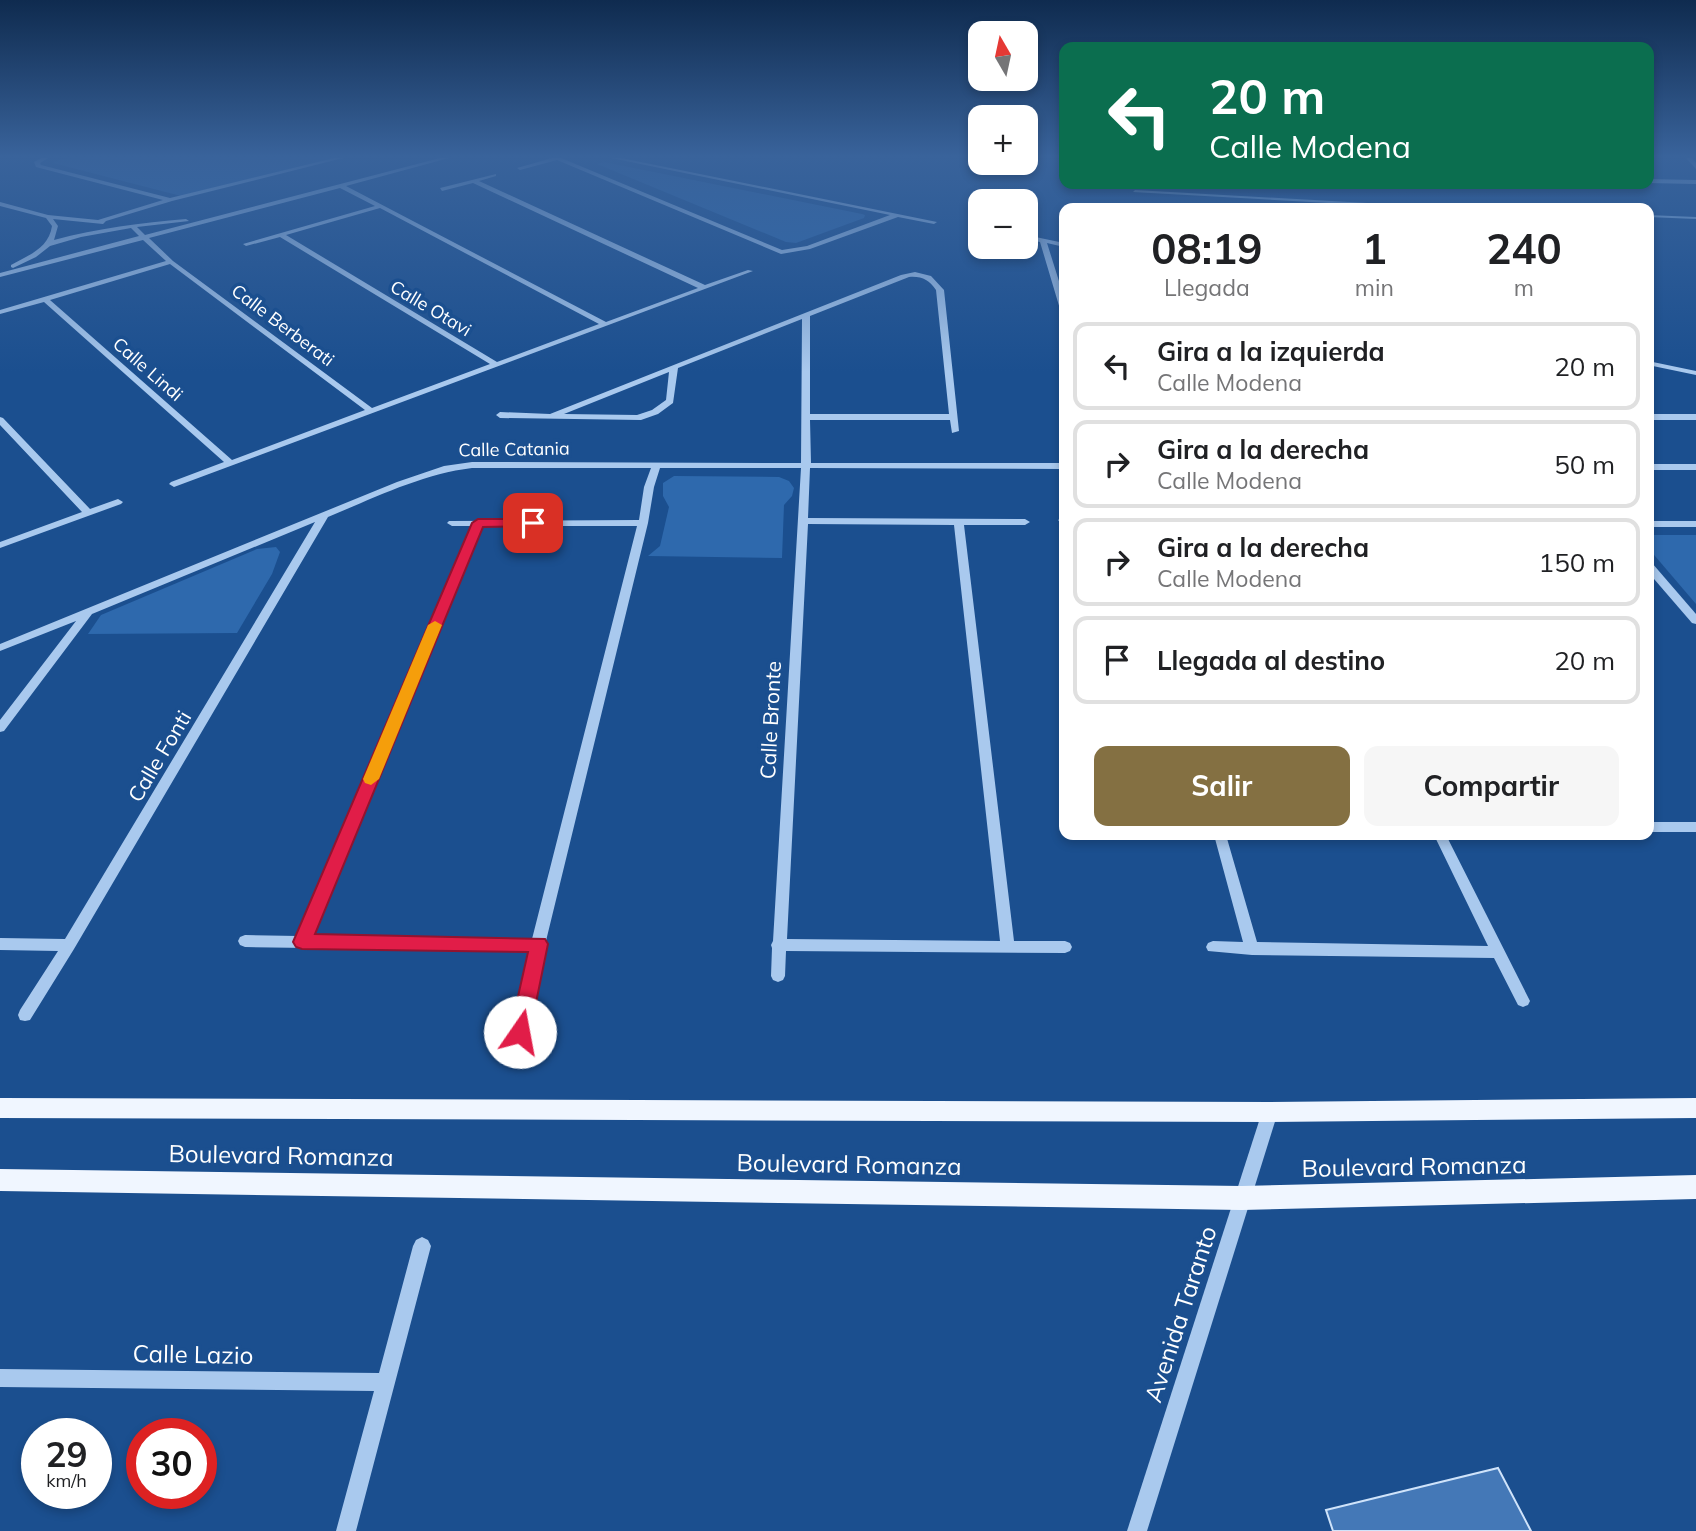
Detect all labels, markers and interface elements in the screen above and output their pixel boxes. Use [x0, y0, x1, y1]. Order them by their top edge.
north arrow [968, 21, 1038, 91]
map controls [968, 21, 1038, 259]
text: 20 m [1209, 65, 1325, 126]
icon: left [1094, 70, 1185, 161]
button: + [968, 105, 1038, 175]
text: Calle Modena [1209, 126, 1411, 166]
button: − [968, 189, 1038, 259]
text: 08:19 [1151, 222, 1262, 275]
text: 1 [1362, 222, 1387, 275]
text: 240 [1486, 222, 1562, 275]
text: Llegada [1164, 273, 1250, 302]
text: min [1355, 273, 1394, 302]
text: m [1514, 273, 1534, 302]
street label: Calle Otavi [386, 275, 476, 341]
street label: Calle Berberati [227, 279, 339, 371]
street label: Calle Lindi [108, 332, 188, 406]
text: Gira a la izquierda [1157, 335, 1385, 368]
icon: left [1098, 347, 1136, 385]
text: 20 m [1554, 350, 1615, 383]
text: Calle Modena [1157, 368, 1302, 397]
text: Gira a la derecha [1157, 433, 1369, 466]
street label: Calle Catania [458, 437, 570, 461]
icon: right [1098, 445, 1136, 483]
text: 50 m [1554, 448, 1615, 481]
text: Calle Modena [1157, 466, 1302, 495]
pin [503, 493, 563, 553]
icon: arrive [514, 504, 552, 542]
text: Gira a la derecha [1157, 531, 1369, 564]
icon: right [1098, 543, 1136, 581]
text: 150 m [1539, 546, 1615, 579]
text: Calle Modena [1157, 564, 1302, 593]
icon: arrive [1098, 641, 1136, 679]
text: Llegada al destino [1157, 644, 1385, 677]
text: 20 m [1554, 644, 1615, 677]
street label: Calle Bronte [754, 660, 786, 780]
street label: Calle Fonti [122, 706, 196, 806]
button: Salir [1094, 746, 1350, 826]
button: Compartir [1364, 746, 1619, 826]
position arrow [483, 995, 557, 1069]
street label: Boulevard Romanza [168, 1138, 394, 1172]
street label: Boulevard Romanza [736, 1147, 962, 1181]
street label: Boulevard Romanza [1301, 1149, 1527, 1183]
street label: Avenida Taranto [1137, 1222, 1223, 1406]
street label: Calle Lazio [132, 1338, 254, 1370]
speed limit sign: 30 [126, 1418, 217, 1509]
text: 29 [45, 1432, 88, 1476]
text: km/h [46, 1469, 87, 1492]

